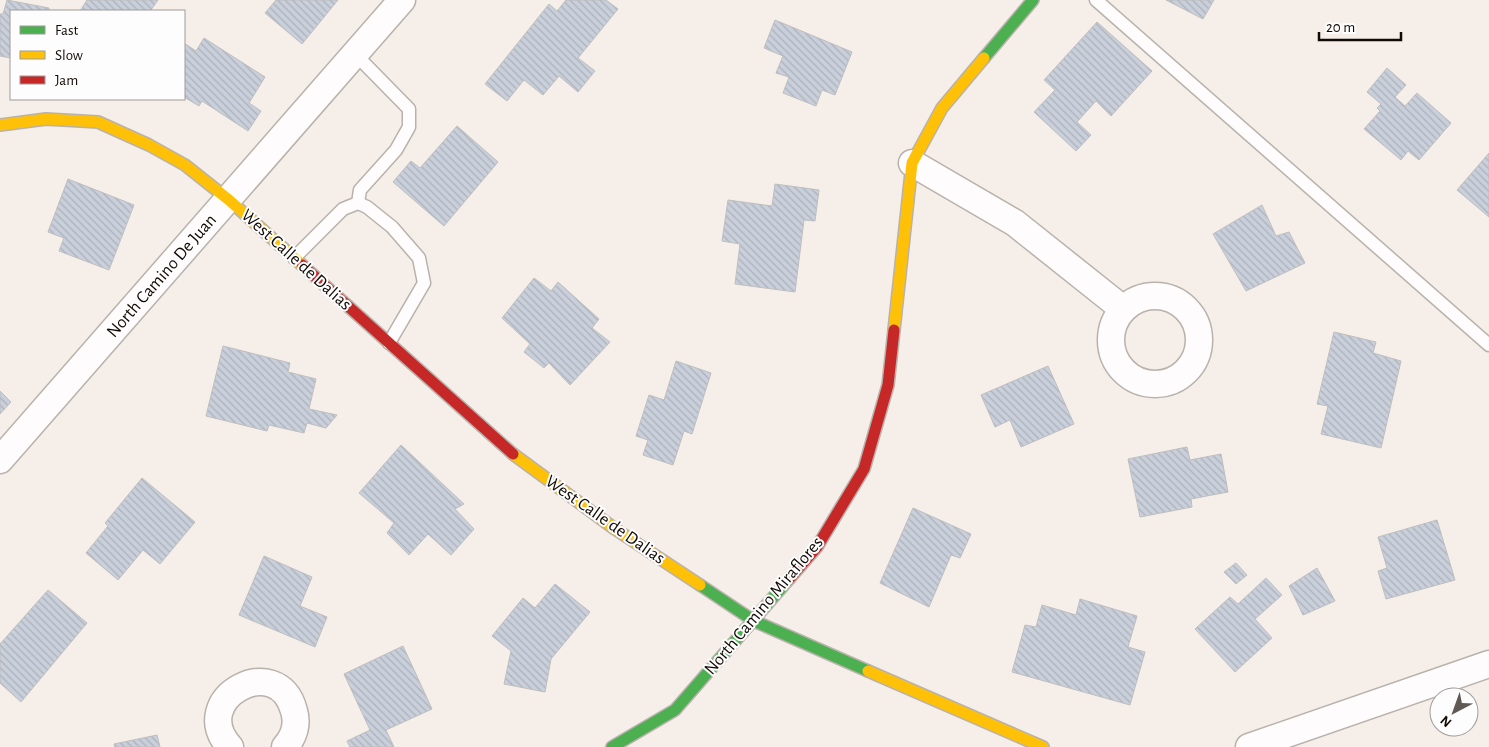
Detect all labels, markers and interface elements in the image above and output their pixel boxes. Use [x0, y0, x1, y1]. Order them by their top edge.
legend [10, 10, 185, 100]
scale bar [1319, 10, 1402, 42]
text: 20 m [1326, 20, 1355, 35]
text: Fast [55, 23, 79, 38]
text: Slow [55, 48, 83, 63]
text: Jam [55, 73, 78, 88]
street label: West Calle de Dalias [238, 206, 354, 314]
street label: North Camino De Juan [104, 211, 220, 341]
street label: West Calle de Dalias [542, 472, 668, 568]
street label: North Camino Miraflores [701, 534, 827, 678]
north arrow [1429, 687, 1479, 737]
text: N [1438, 713, 1454, 730]

